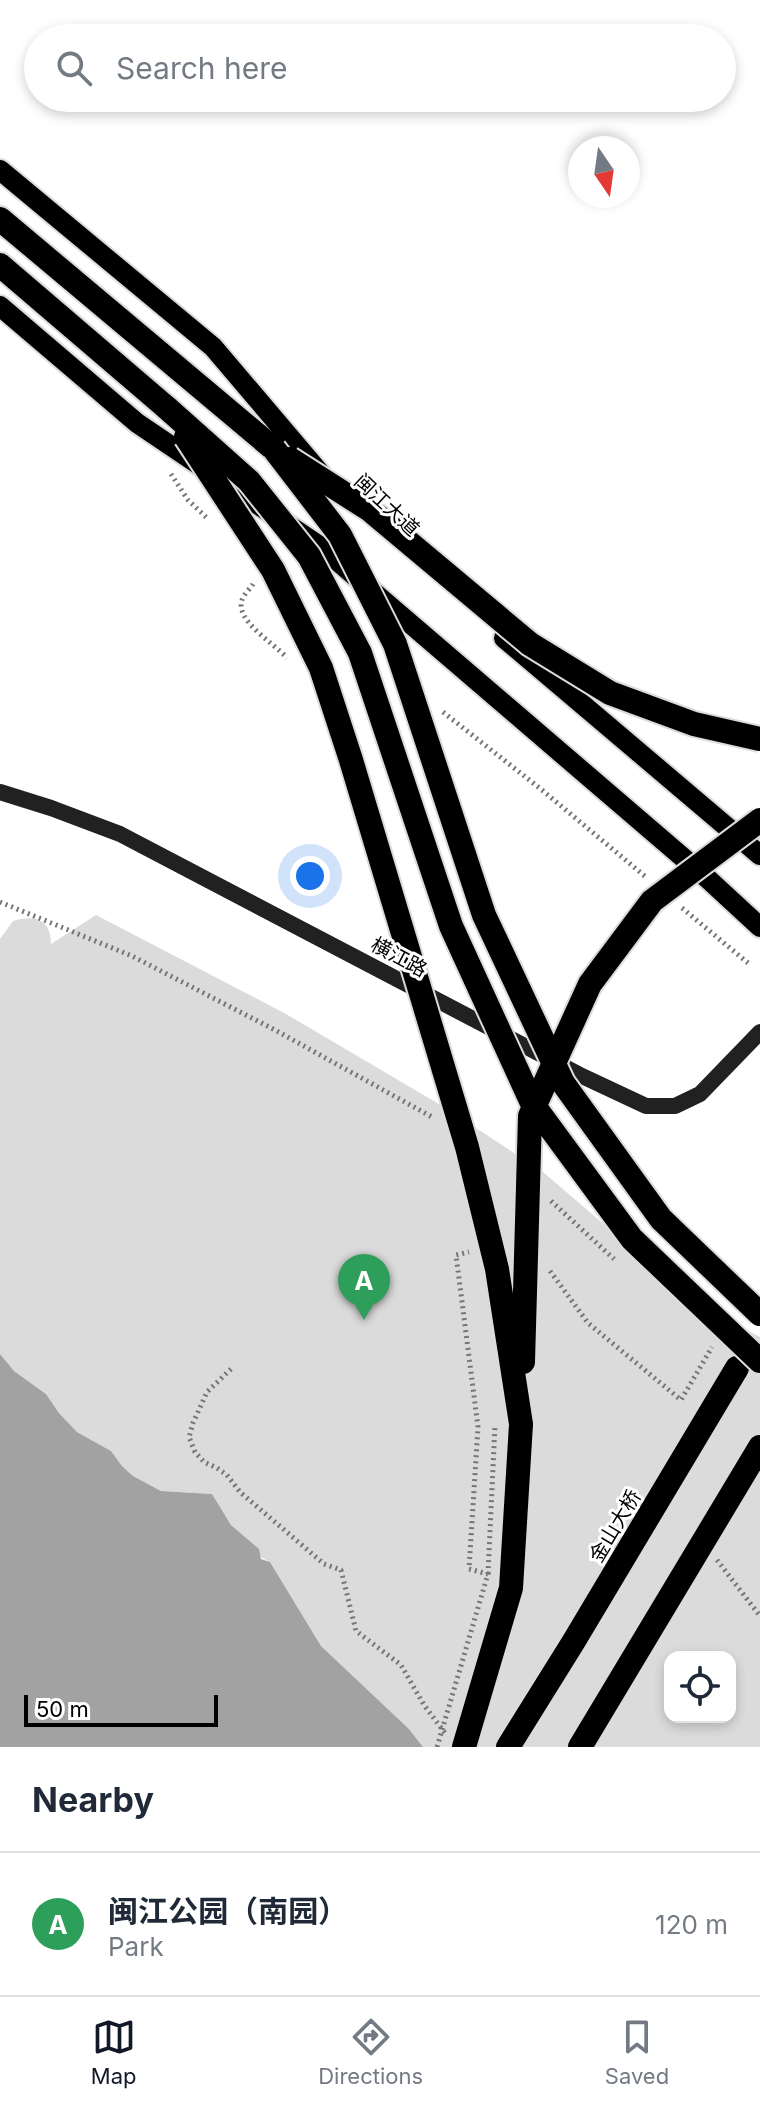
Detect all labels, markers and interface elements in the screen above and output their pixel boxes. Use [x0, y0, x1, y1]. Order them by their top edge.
search box [24, 24, 736, 112]
icon: search [52, 46, 96, 90]
text: Search here [116, 50, 288, 86]
north arrow [568, 136, 640, 208]
street label: 闽江大道 [350, 469, 424, 541]
your location [290, 856, 330, 896]
street label: 横江路 [367, 932, 431, 982]
pin: A [338, 1254, 390, 1320]
street label: 金山大桥 [584, 1486, 646, 1566]
map controls [664, 1651, 736, 1723]
button: locate [664, 1651, 736, 1723]
scale bar [24, 1691, 218, 1727]
text: 50 m [36, 1696, 89, 1722]
text: Nearby [32, 1779, 154, 1820]
text: 闽江公园（南园） [108, 1893, 348, 1929]
text: A [48, 1909, 68, 1940]
text: 120 m [655, 1909, 728, 1940]
text: Park [108, 1931, 164, 1962]
tab: Map [91, 2015, 137, 2089]
tab: Directions [318, 2015, 423, 2089]
tab: Saved [605, 2015, 669, 2089]

